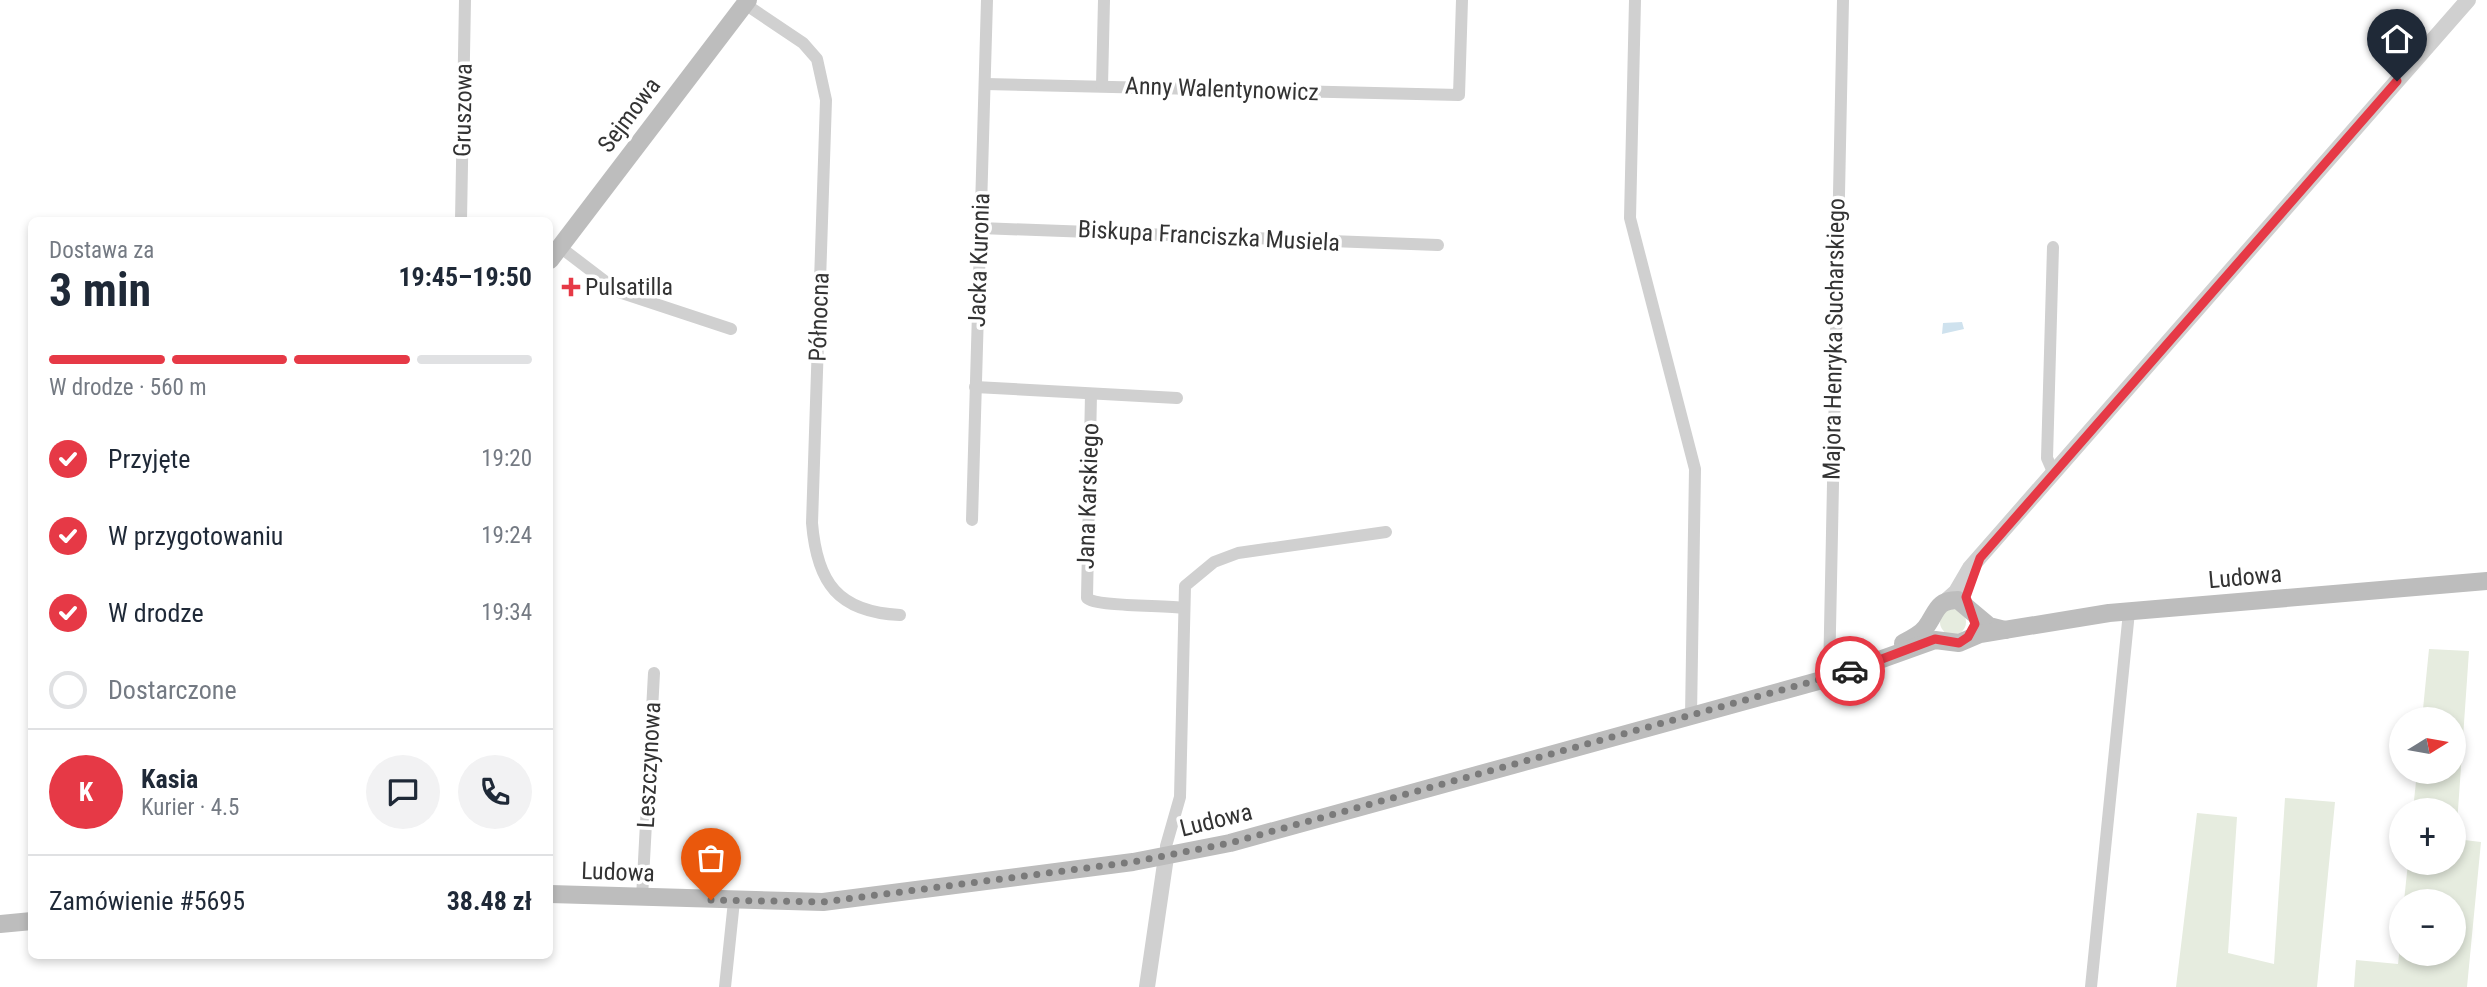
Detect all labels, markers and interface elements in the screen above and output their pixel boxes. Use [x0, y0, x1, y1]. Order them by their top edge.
pin [2367, 9, 2427, 81]
icon: home [2378, 20, 2416, 58]
street label: Gruszowa [448, 63, 478, 157]
street label: Sejmowa [592, 72, 666, 158]
street label: Anny Walentynowicz [1125, 72, 1319, 106]
street label: Jacka Kuronia [963, 192, 995, 328]
street label: Majora Henryka Sucharskiego [1818, 198, 1850, 480]
street label: Biskupa Franciszka Musiela [1077, 215, 1341, 257]
text: Dostawa za [49, 237, 154, 264]
text: 19:45–19:50 [398, 262, 532, 292]
text: 3 min [49, 263, 151, 317]
street label: Północna [803, 272, 835, 362]
place label: Pulsatilla [585, 273, 673, 301]
marker: Pulsatilla [563, 279, 579, 295]
text: W drodze · 560 m [49, 374, 206, 401]
street label: Jana Karskiego [1071, 423, 1105, 569]
icon: check [49, 440, 87, 478]
text: Przyjęte [108, 444, 190, 474]
text: 19:20 [481, 445, 532, 472]
icon: check [49, 517, 87, 555]
text: W przygotowaniu [108, 521, 283, 551]
text: 19:24 [481, 522, 532, 549]
street label: Ludowa [2207, 560, 2283, 594]
icon: check [49, 594, 87, 632]
text: W drodze [108, 598, 204, 628]
text: 19:34 [481, 599, 532, 626]
courier [1815, 636, 1885, 706]
icon: car [1831, 652, 1869, 690]
text: Dostarczone [108, 675, 237, 705]
street label: Leszczynowa [632, 701, 666, 829]
north arrow [2389, 707, 2466, 784]
map controls [2389, 707, 2466, 966]
button: chat [366, 755, 440, 829]
button: phone [458, 755, 532, 829]
text: Kasia [141, 764, 198, 794]
text: K [79, 777, 93, 807]
text: Kurier · 4.5 [141, 794, 239, 821]
street label: Ludowa [1177, 798, 1255, 842]
button: + [2389, 798, 2466, 875]
pin [681, 828, 741, 900]
icon: bag [692, 839, 730, 877]
street label: Ludowa [581, 857, 655, 887]
text: Zamówienie #5695 [49, 886, 245, 916]
text: 38.48 zł [447, 886, 532, 916]
button: − [2389, 889, 2466, 966]

